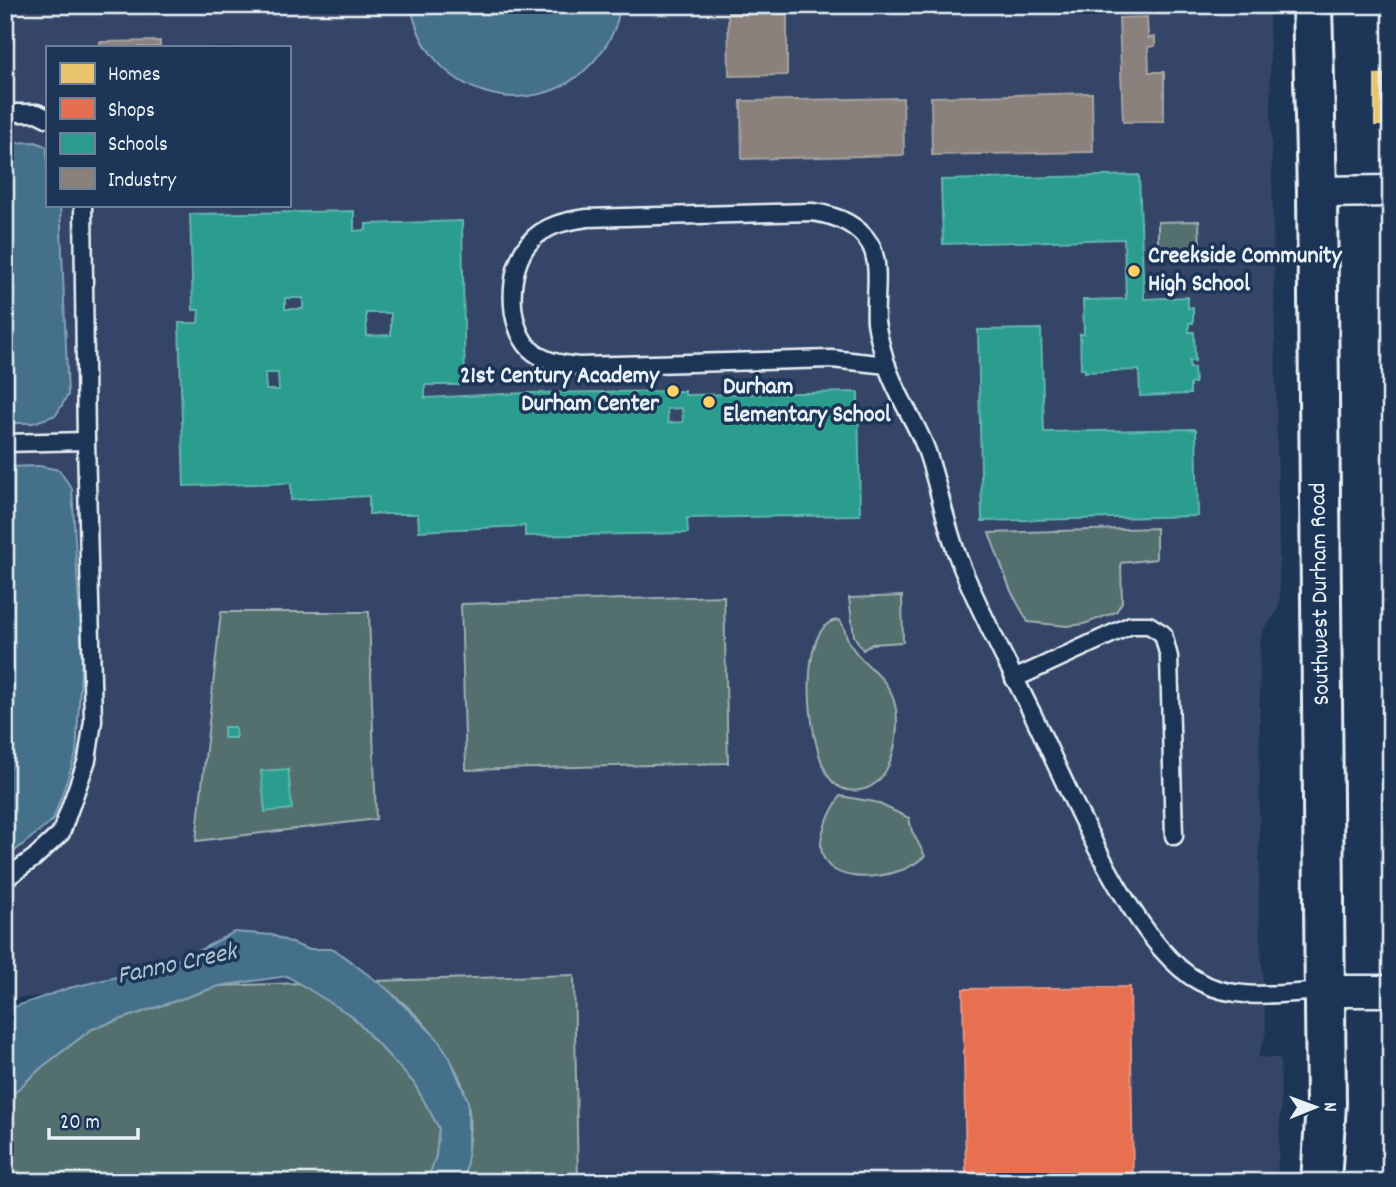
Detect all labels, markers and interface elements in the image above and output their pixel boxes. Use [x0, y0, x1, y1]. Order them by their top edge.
legend [46, 46, 290, 206]
text: Homes [108, 61, 161, 91]
text: Shops [108, 97, 155, 127]
text: Schools [108, 131, 168, 161]
text: Industry [108, 167, 176, 197]
place label: Creekside Community High School [1148, 240, 1343, 302]
marker: Creekside Community High School [1126, 263, 1142, 279]
place label: 21st Century Academy Durham Center [460, 360, 660, 422]
place label: Durham Elementary School [723, 371, 891, 433]
marker: 21st Century Academy Durham Center [665, 383, 681, 399]
marker: Durham Elementary School [701, 394, 717, 410]
street label: Southwest Durham Road [1302, 482, 1340, 706]
water label: Fanno Creek [114, 934, 242, 996]
north arrow [1280, 1072, 1350, 1142]
scale bar [49, 1096, 138, 1140]
text: N [1315, 1102, 1342, 1112]
text: 20 m [60, 1109, 100, 1139]

